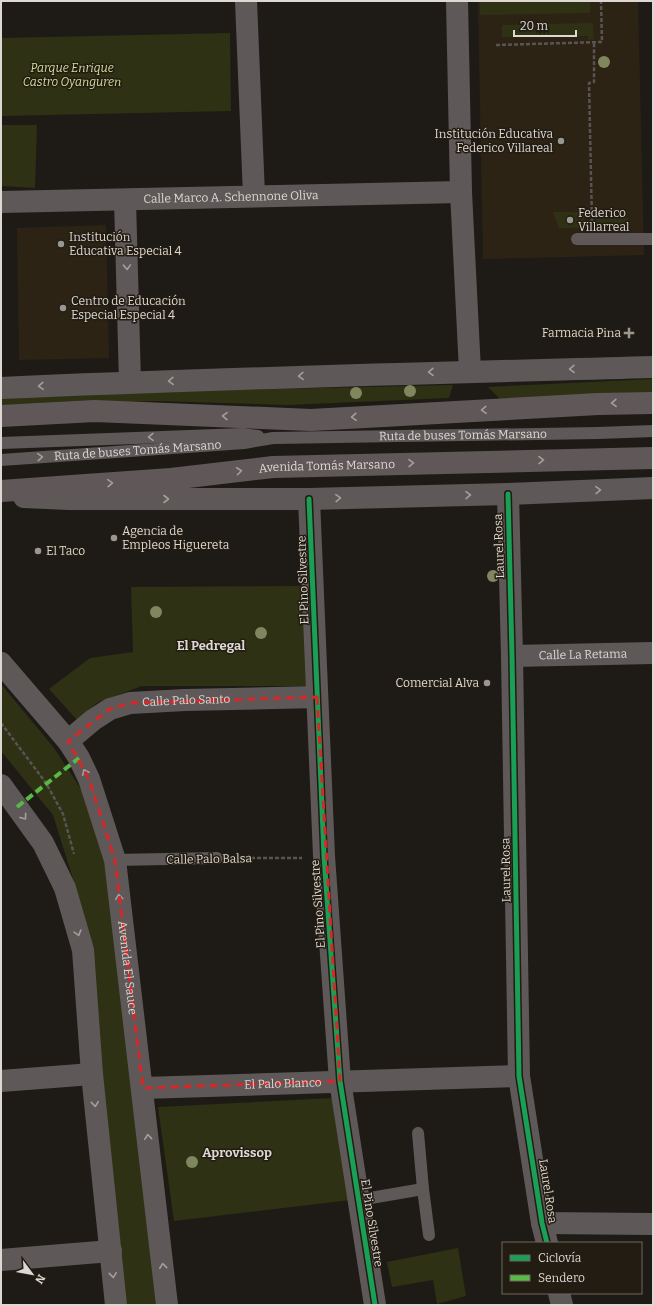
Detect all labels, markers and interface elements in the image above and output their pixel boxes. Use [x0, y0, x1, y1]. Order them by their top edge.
scale bar [514, 12, 576, 38]
text: 20 m [520, 19, 549, 33]
park label: Parque Enrique Castro Oyanguren [23, 61, 121, 89]
place label: Institución Educativa Federico Villareal [435, 127, 554, 155]
marker: Institución Educativa Federico Villareal [556, 136, 566, 146]
street label: Calle Marco A. Schennone Oliva [143, 188, 319, 206]
place label: Federico Villarreal [578, 206, 630, 234]
marker: Federico Villarreal [565, 215, 575, 225]
place label: Institución Educativa Especial 4 [69, 230, 182, 258]
marker: Institución Educativa Especial 4 [56, 239, 66, 249]
one-way arrow [122, 264, 131, 270]
place label: Centro de Educación Especial Especial 4 [71, 294, 186, 322]
marker: Centro de Educación Especial Especial 4 [58, 303, 68, 313]
place label: Farmacia Pina [542, 326, 621, 340]
marker: Farmacia Pina [624, 328, 634, 338]
one-way arrow [569, 365, 575, 373]
one-way arrow [428, 368, 434, 377]
one-way arrow [298, 372, 304, 381]
one-way arrow [168, 376, 174, 385]
one-way arrow [38, 382, 44, 390]
one-way arrow [611, 399, 617, 408]
one-way arrow [481, 406, 487, 415]
one-way arrow [222, 412, 228, 421]
one-way arrow [351, 413, 357, 422]
street label: Ruta de buses Tomás Marsano [379, 427, 547, 443]
one-way arrow [148, 433, 154, 442]
street label: Ruta de buses Tomás Marsano [53, 438, 222, 463]
one-way arrow [37, 453, 43, 462]
one-way arrow [538, 456, 544, 464]
street label: Avenida Tomás Marsano [258, 457, 395, 476]
one-way arrow [408, 459, 414, 468]
one-way arrow [236, 467, 242, 476]
one-way arrow [107, 479, 113, 488]
one-way arrow [595, 486, 601, 495]
one-way arrow [465, 491, 471, 499]
one-way arrow [335, 494, 341, 502]
one-way arrow [163, 495, 169, 503]
street label: Laurel Rosa [491, 513, 507, 579]
place label: Agencia de Empleos Higuereta [122, 524, 230, 552]
marker: Agencia de Empleos Higuereta [109, 533, 119, 543]
street label: El Pino Silvestre [294, 535, 312, 625]
place label: El Taco [46, 544, 85, 558]
marker: El Taco [33, 546, 43, 556]
district label: El Pedregal [177, 638, 245, 653]
street label: Calle La Retama [539, 647, 628, 662]
place label: Comercial Alva [396, 676, 479, 690]
marker: Comercial Alva [482, 678, 492, 688]
street label: Calle Palo Santo [142, 692, 231, 709]
one-way arrow [82, 769, 90, 776]
one-way arrow [19, 812, 26, 819]
street label: Laurel Rosa [498, 837, 514, 903]
street label: Calle Palo Balsa [166, 851, 252, 867]
street label: El Pino Silvestre [308, 859, 328, 949]
one-way arrow [115, 894, 124, 900]
street label: Avenida El Sauce [115, 920, 140, 1016]
one-way arrow [73, 930, 82, 937]
street label: El Palo Blanco [244, 1075, 322, 1092]
one-way arrow [90, 1101, 99, 1107]
one-way arrow [144, 1134, 153, 1140]
district label: Aprovissop [202, 1145, 272, 1160]
street label: Laurel Rosa [536, 1158, 560, 1225]
street label: El Pino Silvestre [358, 1178, 386, 1268]
legend [502, 1242, 642, 1294]
text: Ciclovía [538, 1251, 582, 1265]
north arrow [12, 1254, 52, 1294]
one-way arrow [159, 1263, 168, 1269]
text: Sendero [538, 1271, 585, 1285]
text: N [32, 1272, 48, 1287]
one-way arrow [109, 1272, 118, 1278]

